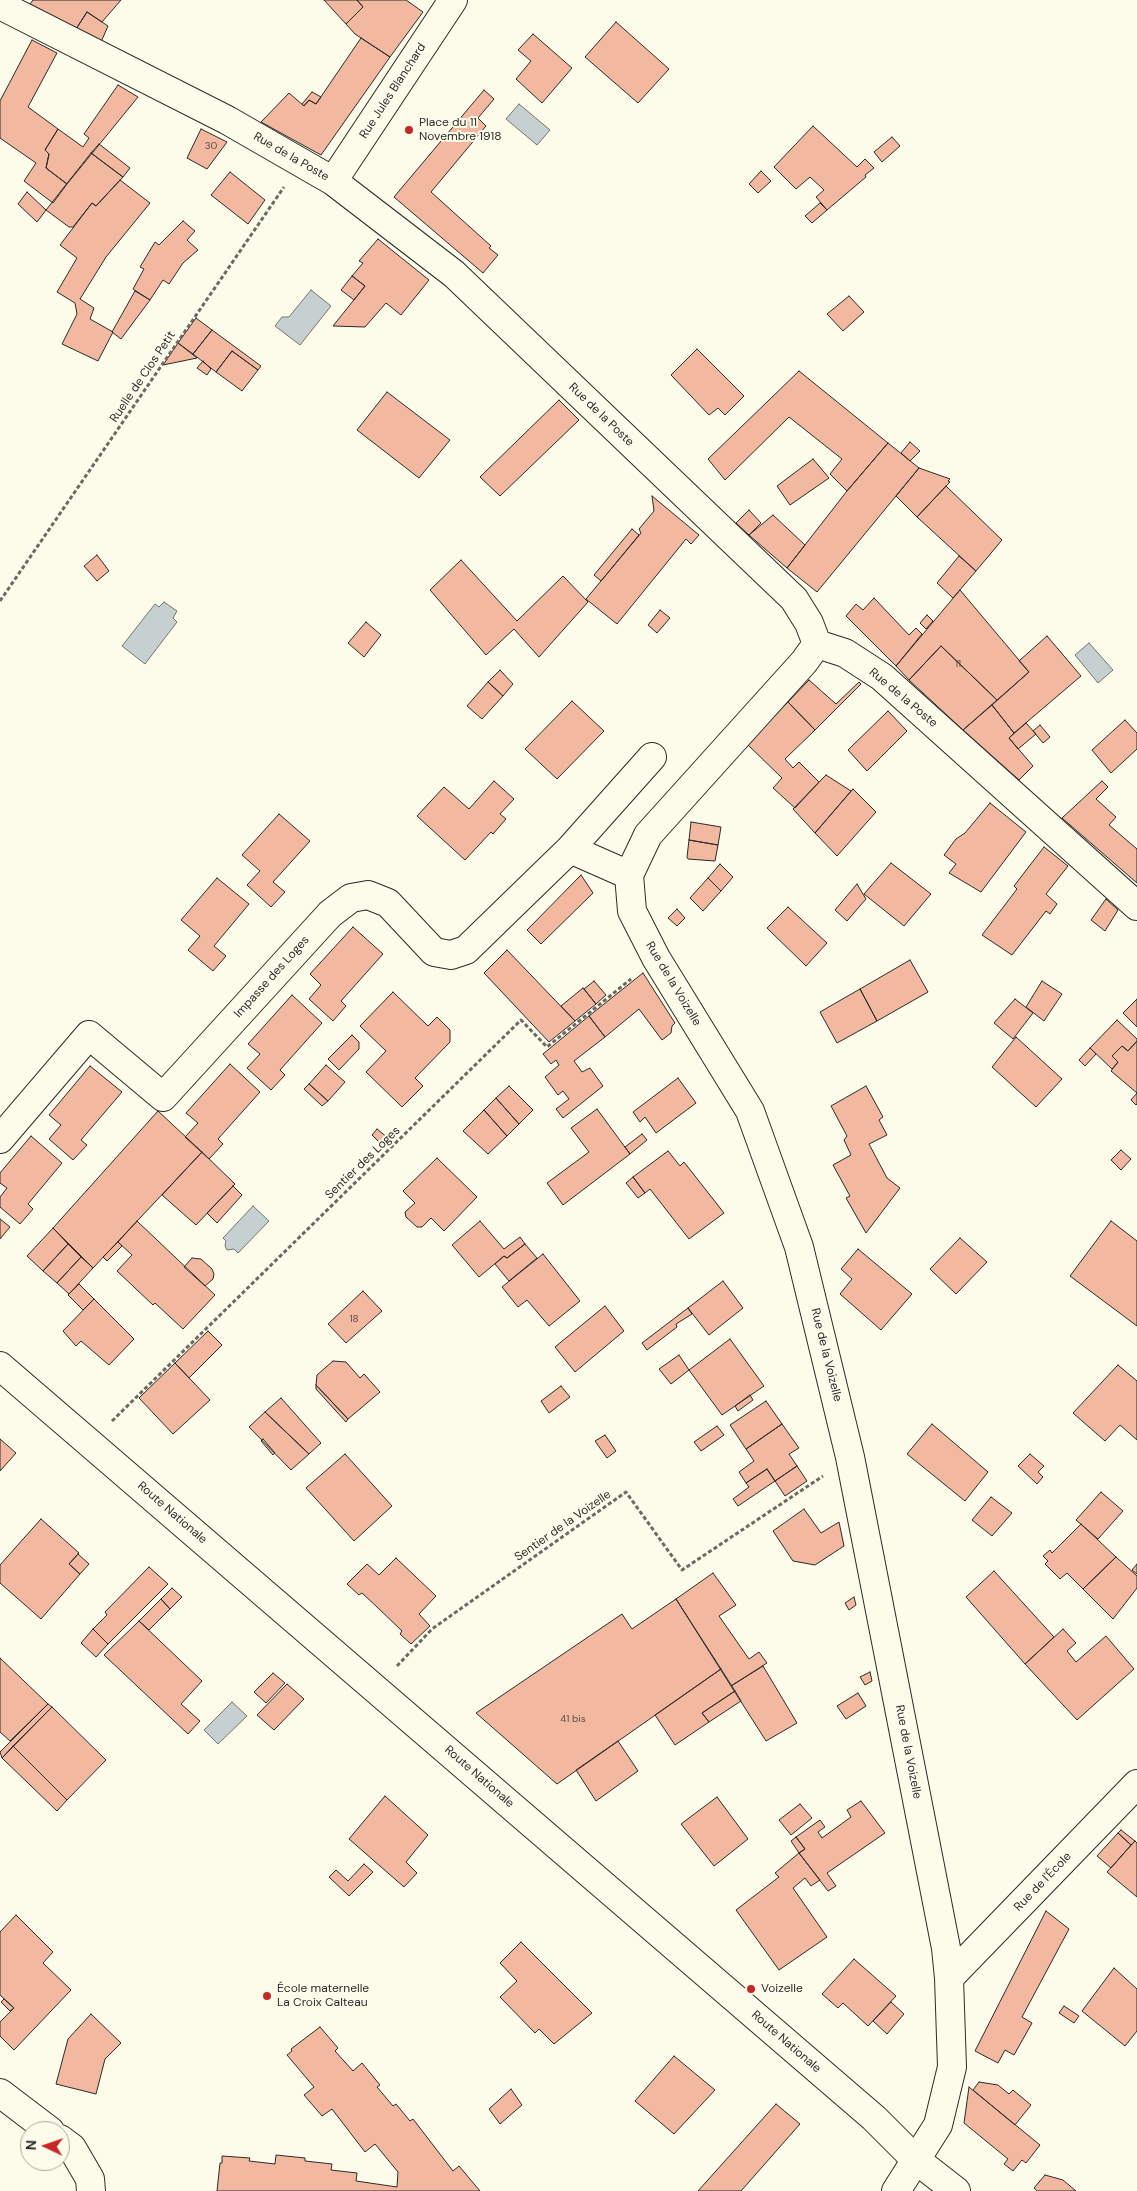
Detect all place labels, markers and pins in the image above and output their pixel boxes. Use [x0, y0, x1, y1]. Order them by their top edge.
place label: Place du 11 Novembre 1918 [419, 116, 501, 144]
marker: Place du 11 Novembre 1918 [403, 124, 415, 136]
place label: École maternelle La Croix Calteau [277, 1982, 369, 2010]
place label: Voizelle [761, 1982, 803, 1996]
marker: Voizelle [745, 1983, 757, 1995]
marker: École maternelle La Croix Calteau [261, 1990, 273, 2002]

